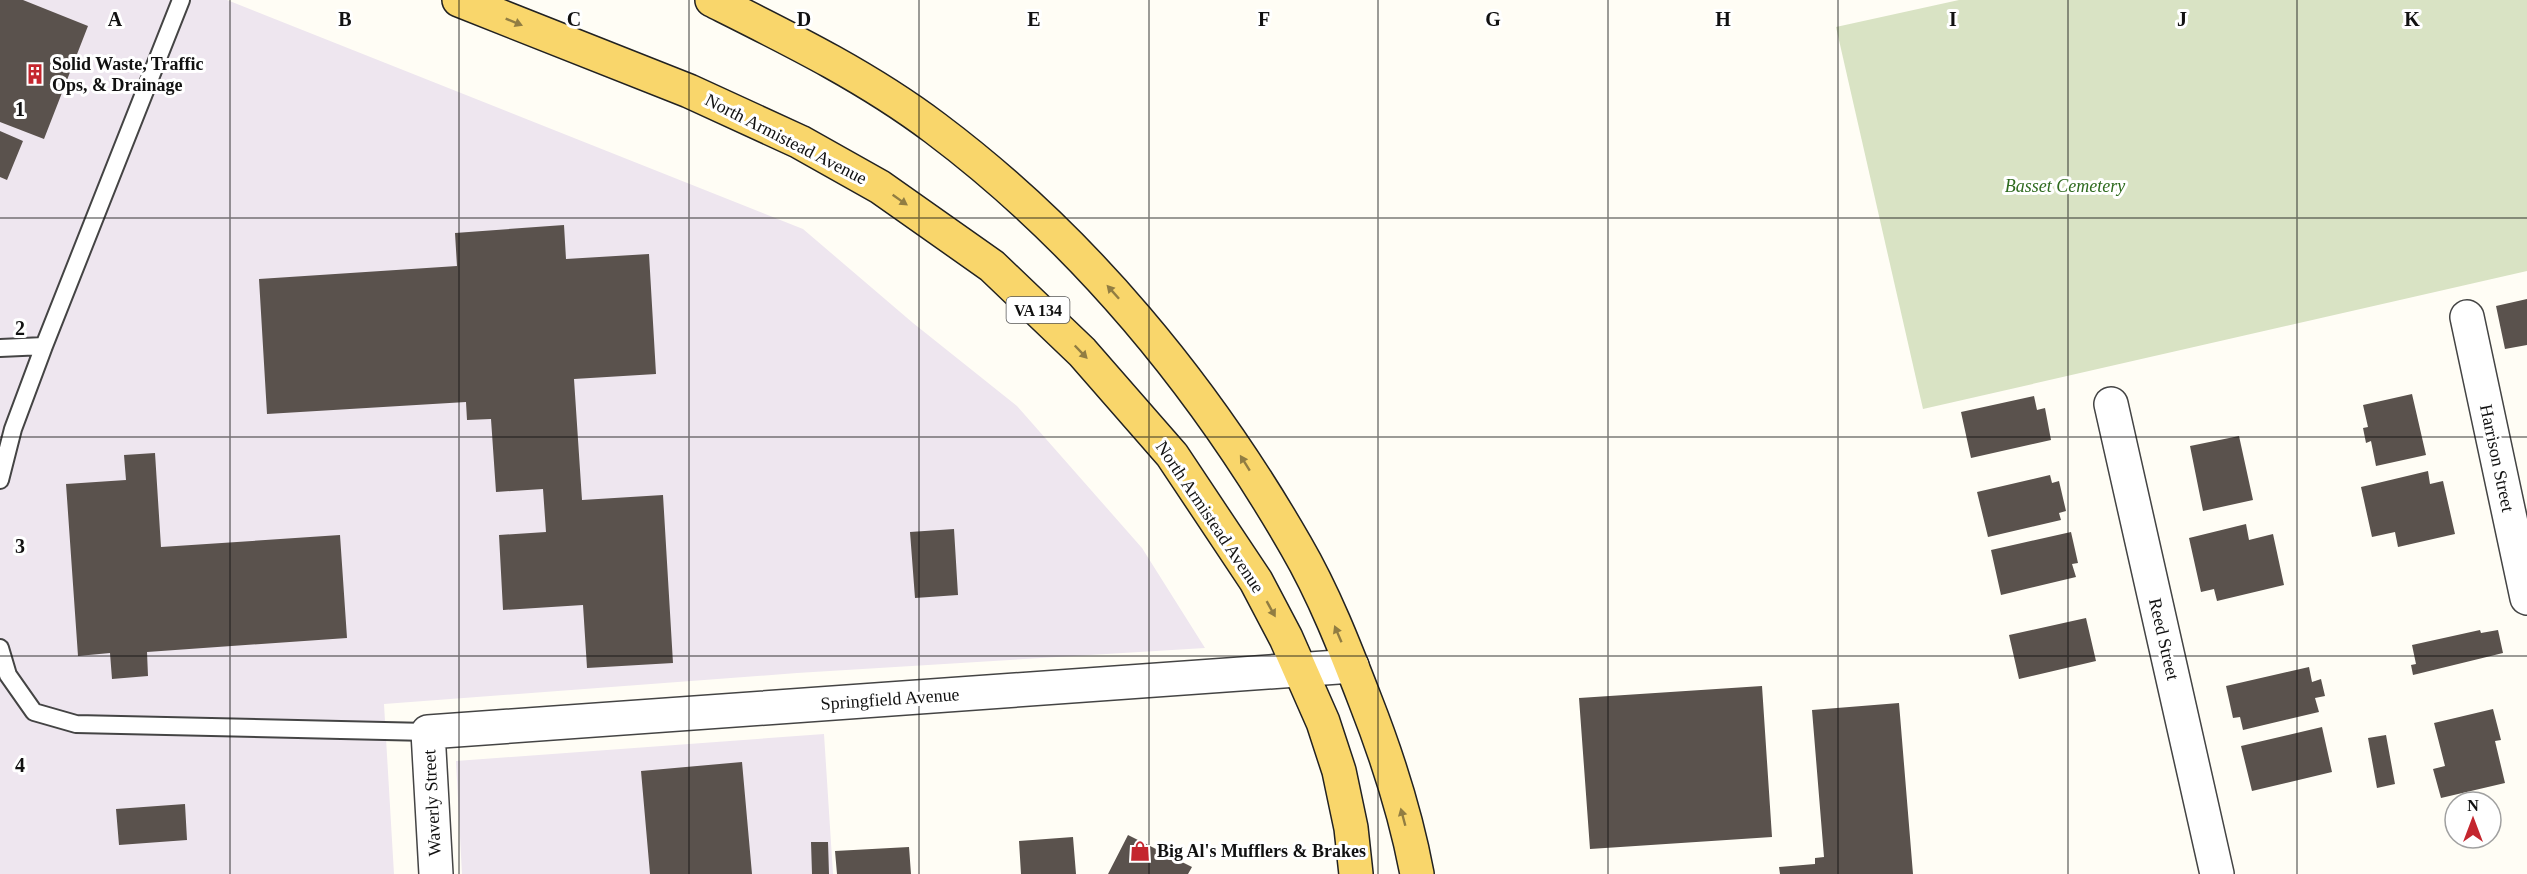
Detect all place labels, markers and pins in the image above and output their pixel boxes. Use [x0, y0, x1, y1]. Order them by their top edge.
place label: Solid Waste, Traffic Ops, & Drainage [52, 54, 204, 95]
building icon: Solid Waste, Traffic Ops, & Drainage [23, 62, 47, 86]
shop icon: Big Al's Mufflers & Brakes [1128, 839, 1152, 863]
place label: Big Al's Mufflers & Brakes [1157, 841, 1366, 861]

